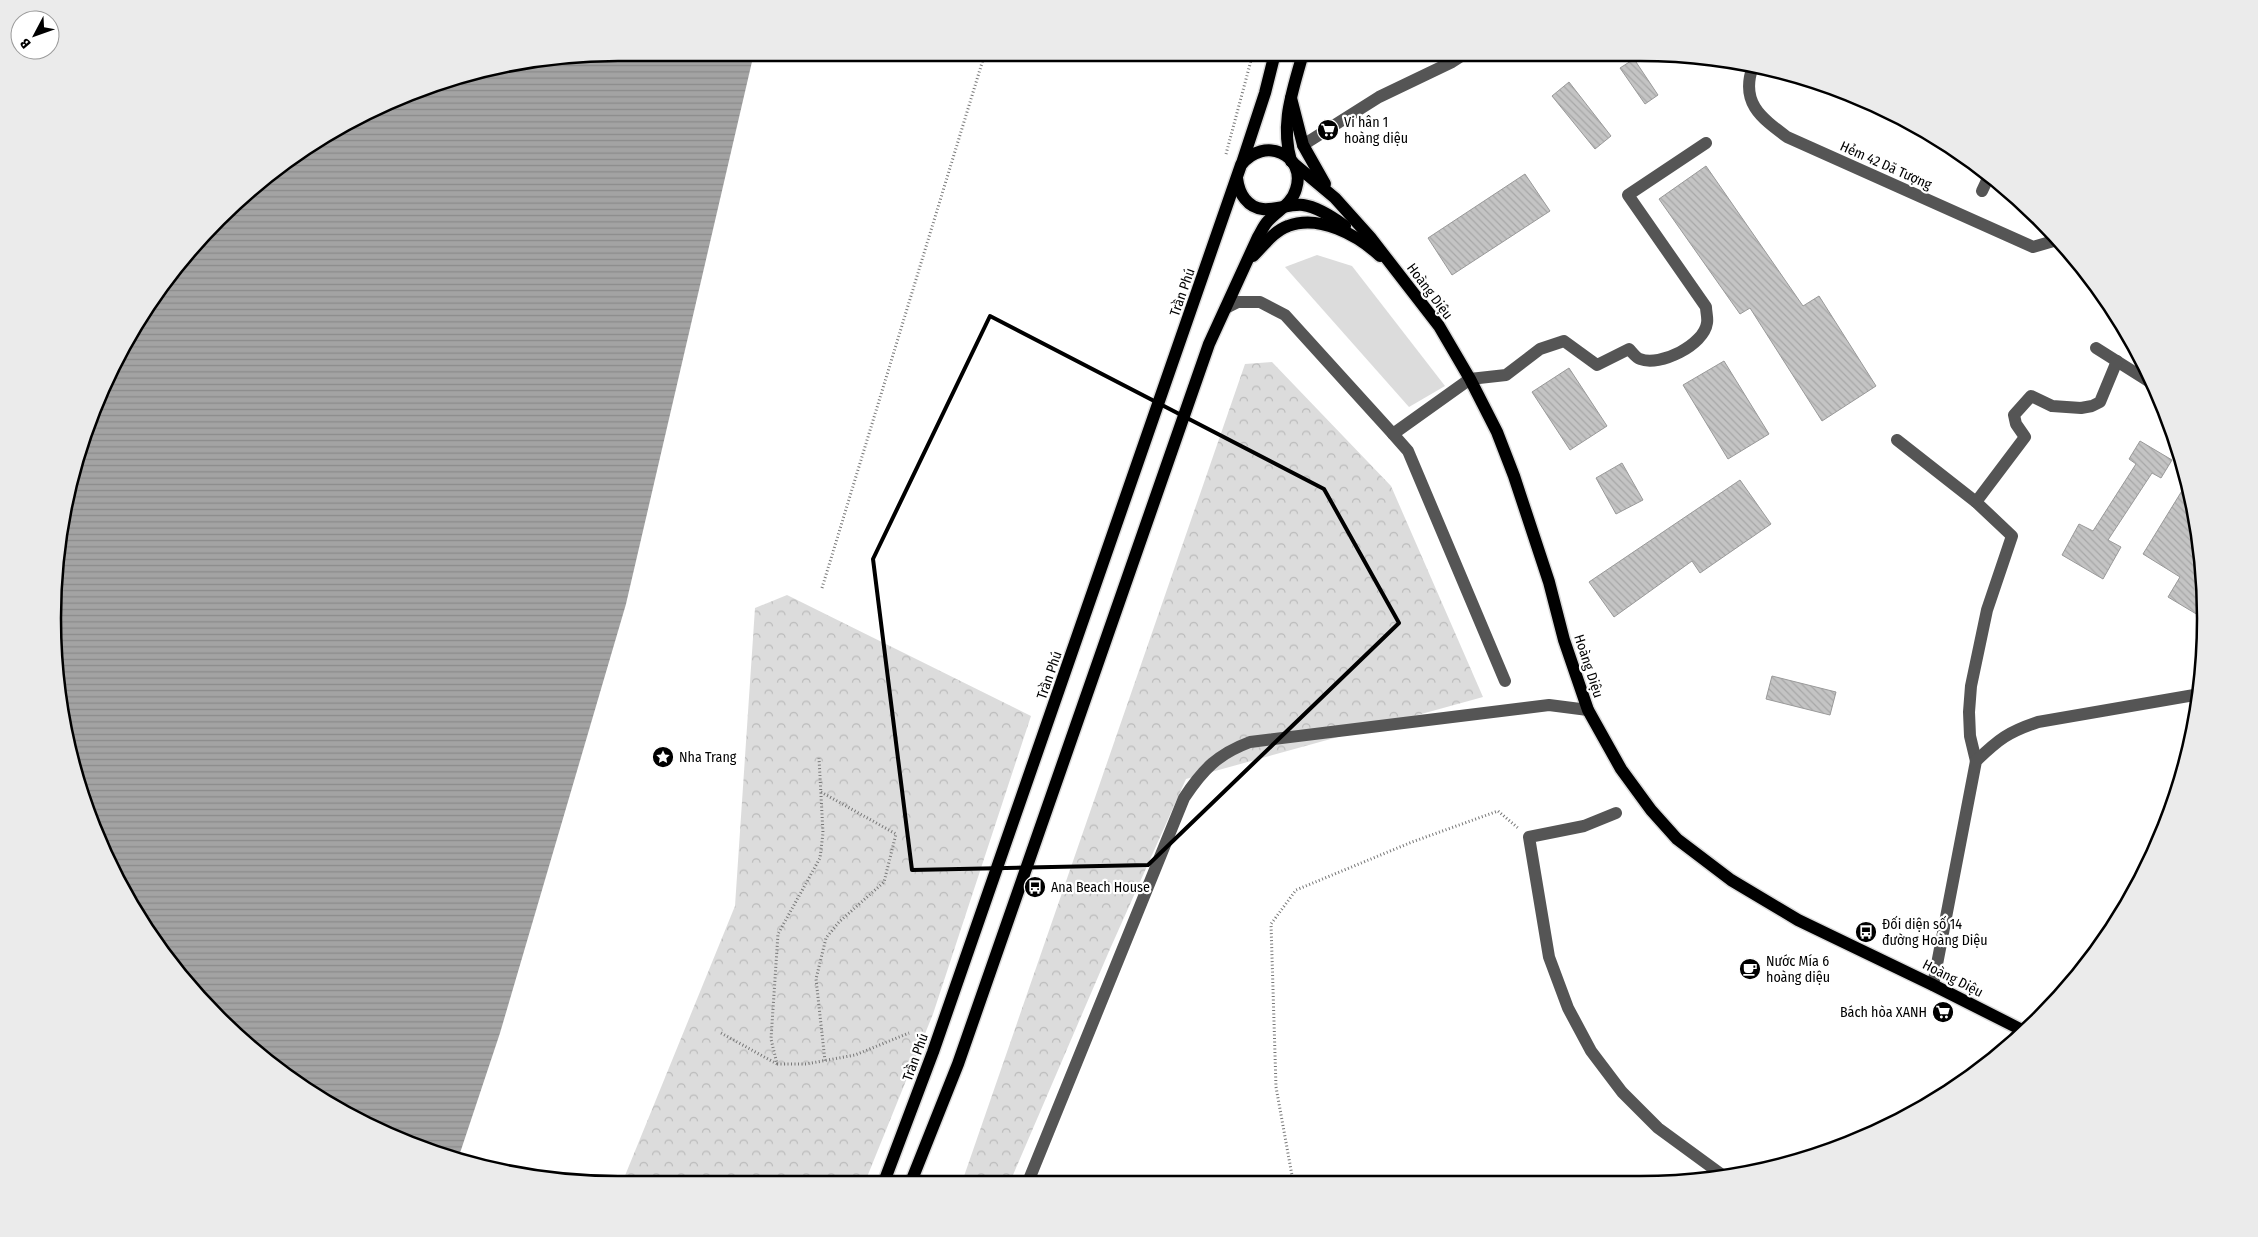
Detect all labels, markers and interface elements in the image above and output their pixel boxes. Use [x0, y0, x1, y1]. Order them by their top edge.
north arrow [10, 10, 60, 60]
text: B [16, 35, 35, 52]
place label: Vi hân 1 hoàng diệu [1344, 114, 1408, 147]
supermarket icon: Vi hân 1 hoàng diệu [1316, 118, 1340, 142]
street label: Hẻm 42 Dã Tượng [1837, 138, 1935, 193]
street label: Hoàng Diệu [1403, 260, 1456, 323]
street label: Trần Phú [1165, 266, 1199, 318]
street label: Hoàng Diệu [1570, 632, 1607, 700]
street label: Trần Phú [1032, 649, 1066, 701]
place icon: Nha Trang [651, 745, 675, 769]
place label: Nha Trang [679, 749, 737, 766]
bus stop icon: Ana Beach House [1023, 875, 1047, 899]
place label: Ana Beach House [1051, 879, 1150, 896]
place label: Đối diện số 14 đường Hoàng Diệu [1882, 915, 1988, 949]
bus stop icon: Đối diện số 14 đường Hoàng Diệu [1854, 920, 1878, 944]
place label: Nước Mía 6 hoàng diệu [1766, 953, 1830, 986]
street label: Hoàng Diệu [1920, 956, 1986, 1001]
cafe icon: Nước Mía 6 hoàng diệu [1738, 957, 1762, 981]
supermarket icon: Bách hòa XANH [1931, 1000, 1955, 1024]
place label: Bách hòa XANH [1840, 1004, 1927, 1021]
street label: Trần Phú [898, 1031, 932, 1083]

